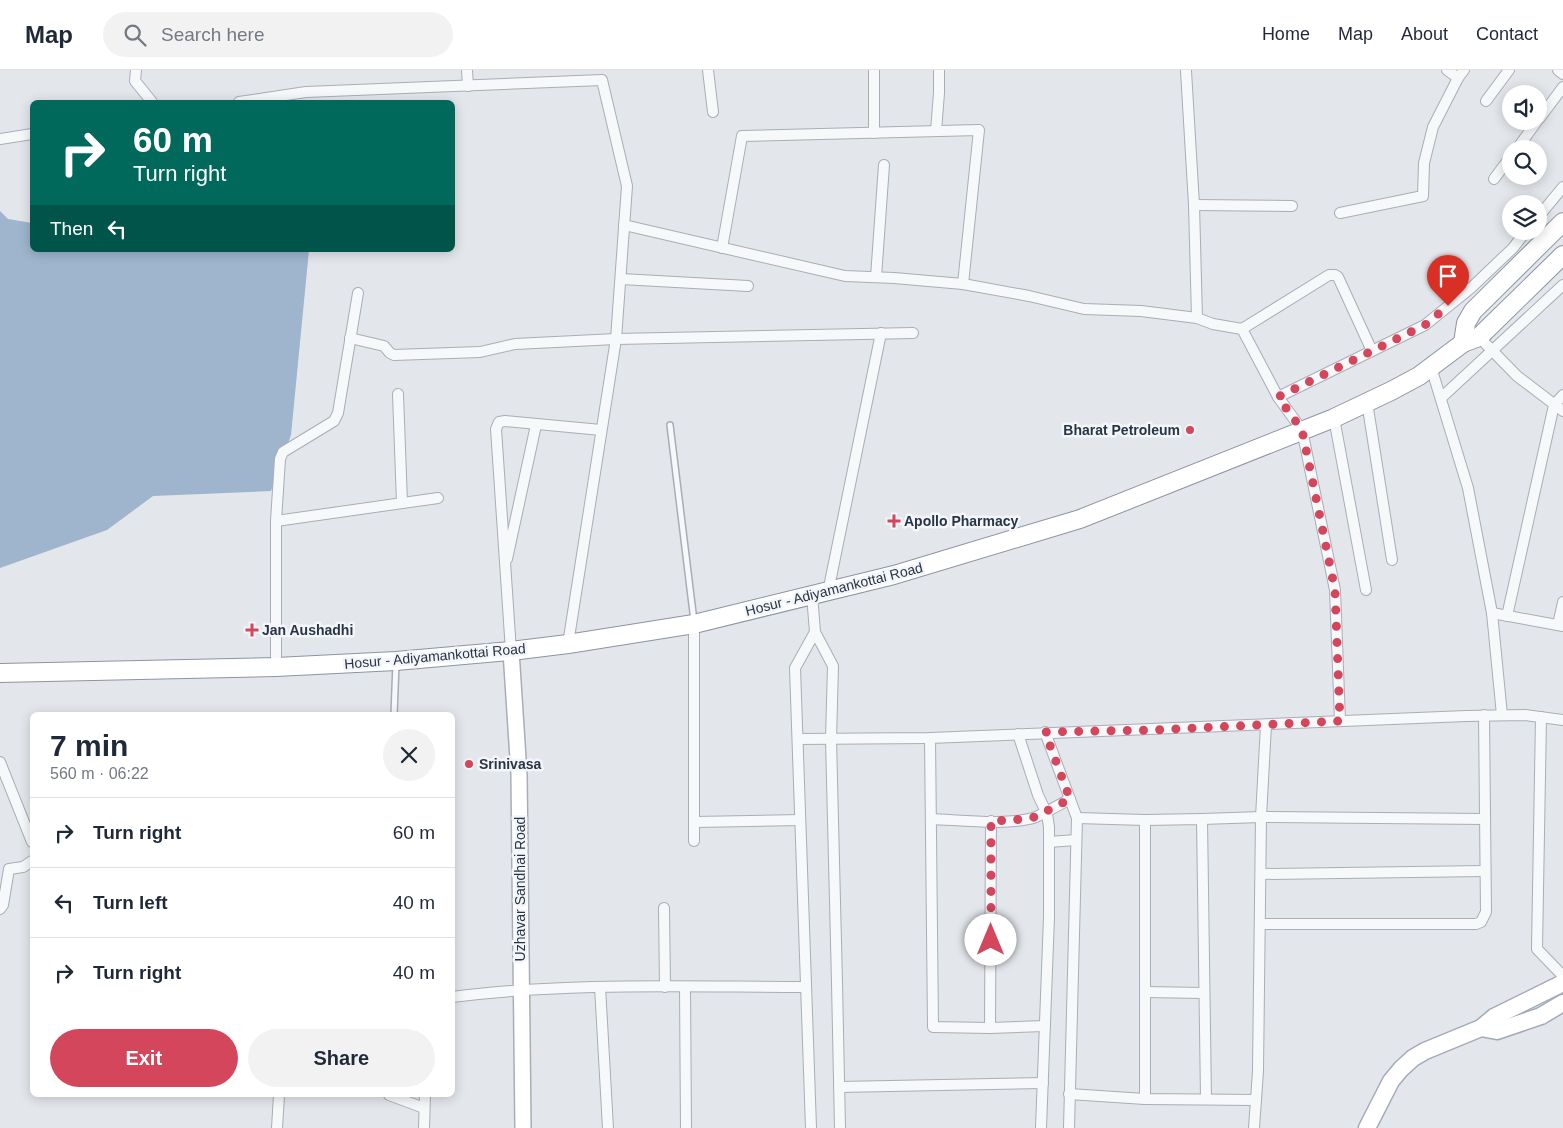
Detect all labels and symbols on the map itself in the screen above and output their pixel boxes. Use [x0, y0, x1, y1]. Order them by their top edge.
pin [1427, 255, 1469, 306]
place label: Bharat Petroleum [1063, 422, 1180, 438]
marker: Bharat Petroleum [1184, 424, 1196, 436]
place label: Apollo Pharmacy [904, 513, 1019, 529]
marker: Apollo Pharmacy [888, 515, 900, 527]
street label: Hosur - Adiyamankottai Road [744, 559, 924, 619]
place label: Jan Aushadhi [262, 622, 353, 638]
marker: Jan Aushadhi [246, 624, 258, 636]
street label: Hosur - Adiyamankottai Road [344, 640, 526, 672]
place label: Srinivasa [479, 756, 541, 772]
marker: Srinivasa [463, 758, 475, 770]
street label: Uzhavar Sandhai Road [512, 817, 528, 961]
position arrow [964, 913, 1016, 965]

